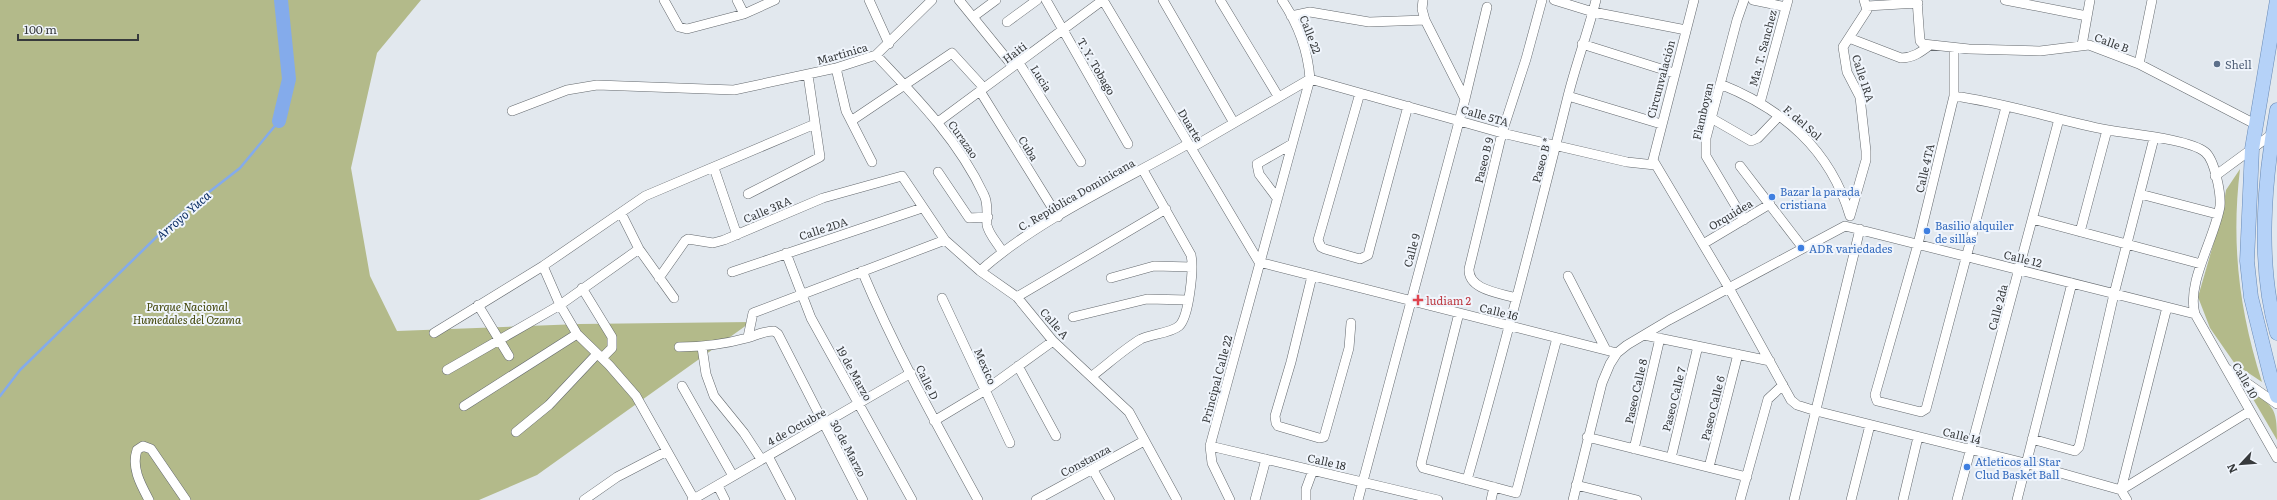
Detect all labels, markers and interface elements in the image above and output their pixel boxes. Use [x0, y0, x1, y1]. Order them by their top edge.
street label: Ma. T. Sanchez [1744, 7, 1780, 88]
street label: Calle 22 [1296, 13, 1326, 56]
scale bar [18, 16, 138, 42]
text: 100 m [24, 20, 57, 38]
street label: Calle B [2092, 28, 2132, 56]
street label: T. Y. Tobago [1074, 34, 1120, 98]
street label: Haiti [999, 37, 1030, 66]
street label: Martinica [815, 38, 869, 68]
street label: Circunvalación [1642, 38, 1678, 120]
street label: Calle 1RA [1849, 52, 1879, 104]
place label: Shell [2225, 56, 2252, 72]
marker: Shell [2212, 59, 2222, 69]
street label: Lucia [1028, 62, 1056, 95]
street label: Flamboyan [1688, 81, 1716, 141]
street label: Calle 5TA [1459, 101, 1511, 129]
street label: F. del Sol [1780, 101, 1826, 143]
street label: Duarte [1175, 105, 1207, 145]
street label: Curazao [945, 117, 983, 161]
street label: Cuba [1015, 132, 1043, 164]
street label: Paseo B 9 [1470, 135, 1497, 185]
street label: Paseo B * [1527, 136, 1555, 184]
street label: Calle 4TA [1911, 142, 1937, 194]
street label: C. República Dominicana [1015, 154, 1137, 234]
place label: Bazar la parada cristiana [1780, 183, 1860, 212]
water label: Arroyo Yuca [152, 186, 214, 244]
street label: Calle 3RA [741, 192, 793, 226]
marker: Bazar la parada cristiana [1767, 192, 1777, 202]
street label: Orquidea [1705, 195, 1755, 233]
street label: Calle 2DA [797, 213, 849, 243]
place label: Basilio alquiler de sillas [1935, 217, 2015, 246]
marker: Basilio alquiler de sillas [1922, 226, 1932, 236]
street label: Calle 9 [1399, 231, 1423, 269]
place label: ADR variedades [1809, 240, 1892, 256]
marker: ADR variedades [1796, 243, 1806, 253]
street label: Calle 12 [2002, 246, 2044, 271]
street label: Calle 2da [1983, 282, 2011, 332]
place label: ludiam 2 [1426, 292, 1472, 308]
marker: ludiam 2 [1413, 295, 1423, 305]
park label: Parque Nacional Humedales del Ozama [133, 298, 242, 327]
street label: Calle 16 [1478, 299, 1520, 324]
street label: Calle A [1037, 304, 1073, 342]
street label: Principal Calle 22 [1197, 333, 1236, 425]
street label: 19 de Marzo [833, 343, 877, 403]
street label: Mexico [971, 345, 1001, 387]
street label: Paseo Calle 8 [1620, 357, 1650, 425]
street label: Calle 10 [2229, 359, 2263, 401]
street label: Calle D [913, 362, 943, 402]
street label: Paseo Calle 7 [1657, 365, 1689, 433]
street label: Paseo Calle 6 [1696, 374, 1728, 442]
street label: 4 de Octubre [764, 403, 829, 449]
street label: 30 de Marzo [827, 417, 871, 479]
street label: Calle 14 [1941, 423, 1983, 447]
street label: Constanza [1057, 440, 1113, 480]
north arrow [2221, 444, 2261, 484]
street label: Calle 18 [1306, 449, 1348, 473]
place label: Atleticos all Star Clud Basket Ball [1975, 453, 2061, 482]
text: N [2222, 461, 2240, 476]
marker: Atleticos all Star Clud Basket Ball [1962, 462, 1972, 472]

